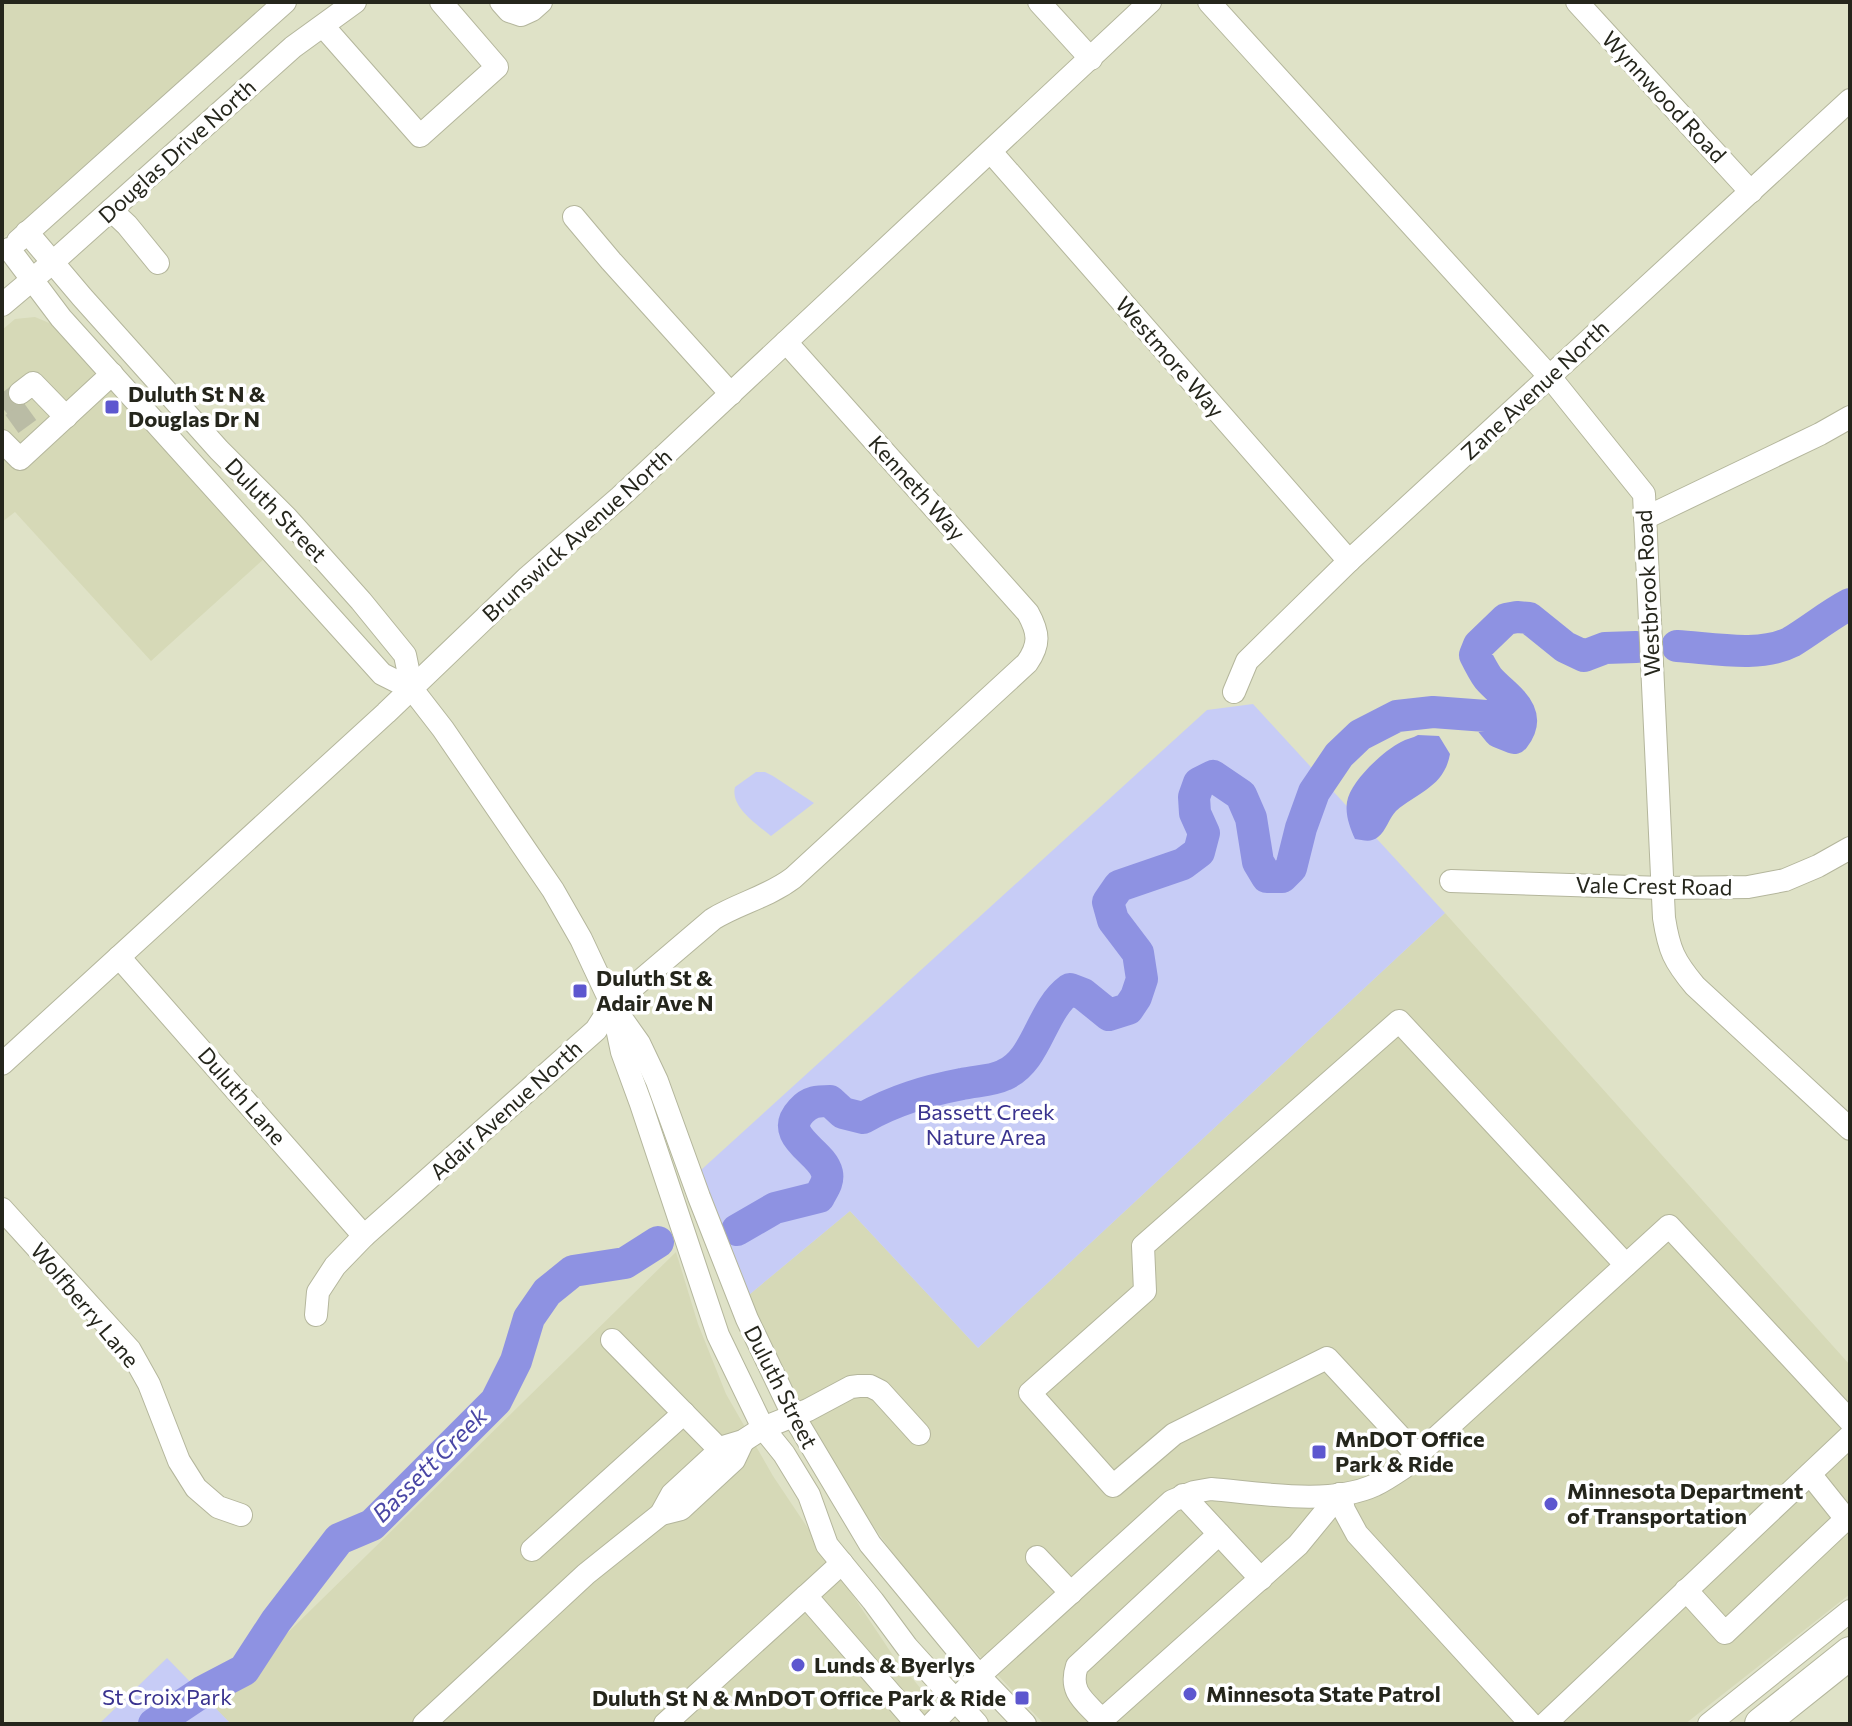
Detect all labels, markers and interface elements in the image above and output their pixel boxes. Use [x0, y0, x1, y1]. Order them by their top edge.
street label: Wynnwood Road [1597, 25, 1732, 168]
street label: Douglas Drive North [92, 73, 261, 228]
street label: Westmore Way [1110, 290, 1230, 423]
street label: Zane Avenue North [1455, 314, 1614, 465]
place label: Duluth St N & Douglas Dr N [128, 380, 266, 432]
marker: Duluth St N & Douglas Dr N [103, 398, 121, 416]
street label: Kenneth Way [863, 430, 972, 546]
street label: Brunswick Avenue North [476, 442, 677, 627]
street label: Duluth Street [220, 452, 333, 567]
street label: Westbrook Road [1630, 509, 1665, 677]
street label: Vale Crest Road [1576, 871, 1732, 900]
place label: Duluth St & Adair Ave N [596, 964, 714, 1016]
marker: Duluth St & Adair Ave N [571, 982, 589, 1000]
street label: Adair Avenue North [424, 1034, 587, 1185]
street label: Duluth Lane [193, 1041, 292, 1150]
park label: Bassett Creek Nature Area [917, 1098, 1055, 1150]
street label: Wolfberry Lane [25, 1237, 145, 1373]
street label: Duluth Street [739, 1321, 824, 1453]
water label: Bassett Creek [365, 1400, 493, 1527]
place label: MnDOT Office Park & Ride [1335, 1425, 1485, 1477]
marker: MnDOT Office Park & Ride [1310, 1443, 1328, 1461]
place label: Minnesota Department of Transportation [1567, 1477, 1803, 1529]
marker: Minnesota Department of Transportation [1542, 1495, 1560, 1513]
place label: Lunds & Byerlys [814, 1651, 975, 1678]
marker: Lunds & Byerlys [789, 1656, 807, 1674]
place label: Minnesota State Patrol [1206, 1680, 1441, 1707]
park label: St Croix Park [102, 1683, 232, 1710]
place label: Duluth St N & MnDOT Office Park & Ride [592, 1684, 1006, 1711]
marker: Minnesota State Patrol [1181, 1685, 1199, 1703]
marker: Duluth St N & MnDOT Office Park & Ride [1013, 1689, 1031, 1707]

